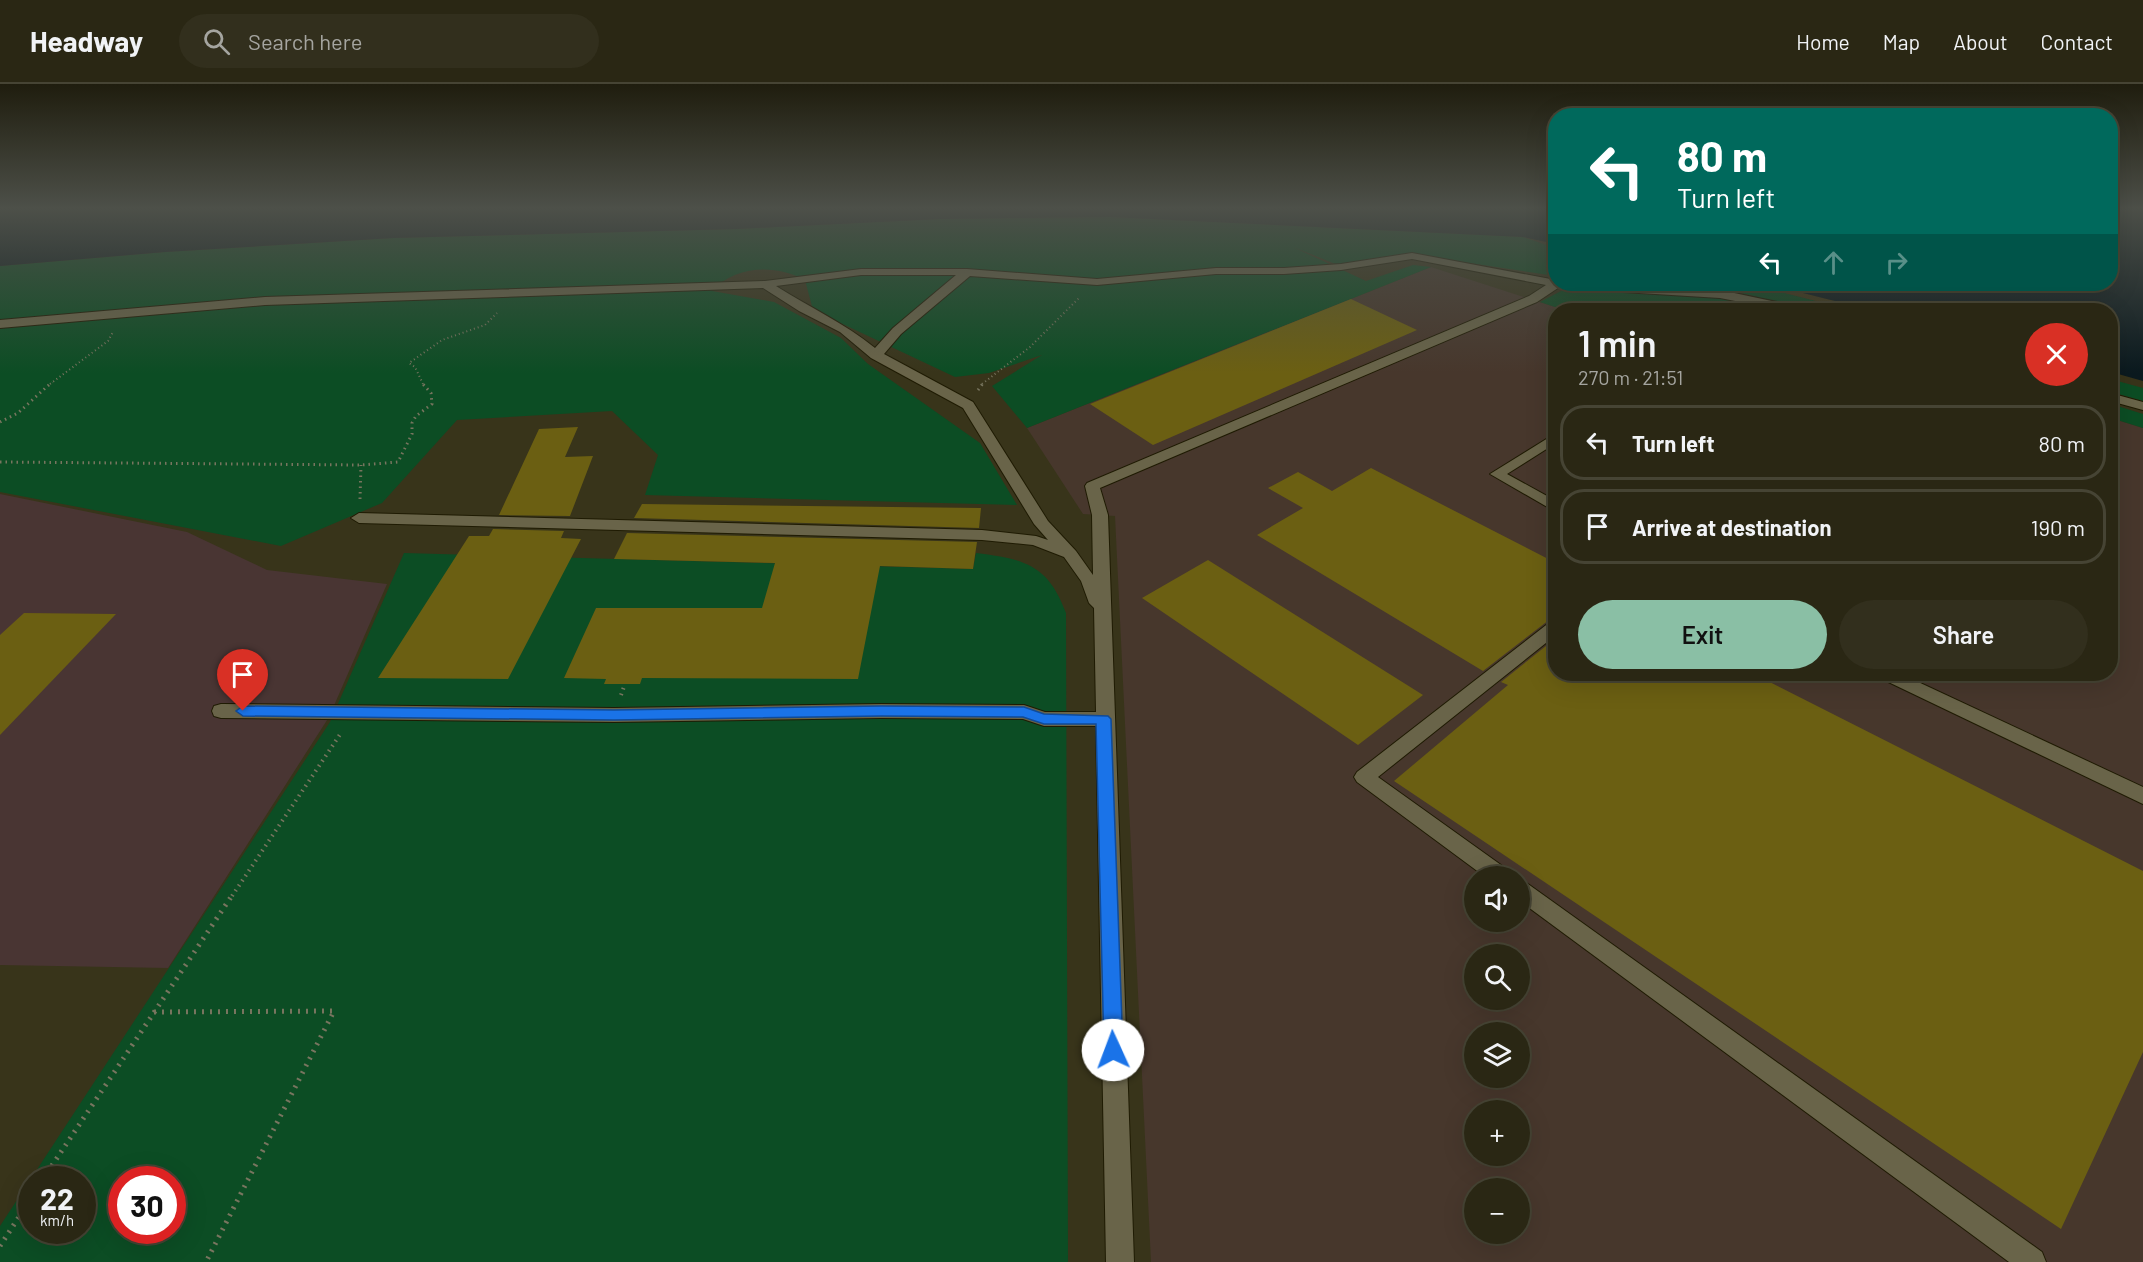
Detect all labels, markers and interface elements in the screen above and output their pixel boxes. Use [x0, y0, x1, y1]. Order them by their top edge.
search box [179, 14, 599, 68]
text: Headway [30, 24, 143, 58]
icon: search [200, 25, 233, 58]
text: Search here [248, 28, 362, 54]
text: Home [1796, 29, 1850, 54]
text: Map [1883, 29, 1920, 54]
text: About [1953, 29, 2008, 54]
text: Contact [2041, 29, 2113, 54]
text: 80 m [1677, 130, 1767, 180]
icon: left [1578, 132, 1656, 210]
text: Turn left [1677, 181, 1775, 213]
icon: left [1754, 246, 1787, 279]
icon: ahead [1817, 246, 1850, 279]
icon: right [1880, 246, 1913, 279]
text: 1 min [1578, 321, 1657, 364]
button: close [2025, 323, 2088, 386]
text: 270 m · 21:51 [1578, 365, 1683, 389]
icon: left [1581, 426, 1614, 459]
text: Turn left [1632, 430, 1715, 456]
text: 80 m [2039, 430, 2085, 456]
icon: arrive [1581, 510, 1614, 543]
text: Arrive at destination [1632, 514, 1831, 540]
text: 190 m [2031, 514, 2085, 540]
button: Exit [1578, 600, 1827, 669]
button: Share [1839, 600, 2088, 669]
pin [217, 649, 268, 711]
icon: arrive [226, 658, 259, 691]
map controls [1464, 866, 1530, 1244]
button: sound [1464, 866, 1530, 932]
button: search [1464, 944, 1530, 1010]
position arrow [1081, 1018, 1145, 1082]
button: layers [1464, 1022, 1530, 1088]
button: + [1464, 1100, 1530, 1166]
speed limit sign: 30 [108, 1166, 186, 1244]
button: − [1464, 1178, 1530, 1244]
text: 22 [40, 1180, 74, 1216]
text: km/h [40, 1211, 74, 1229]

